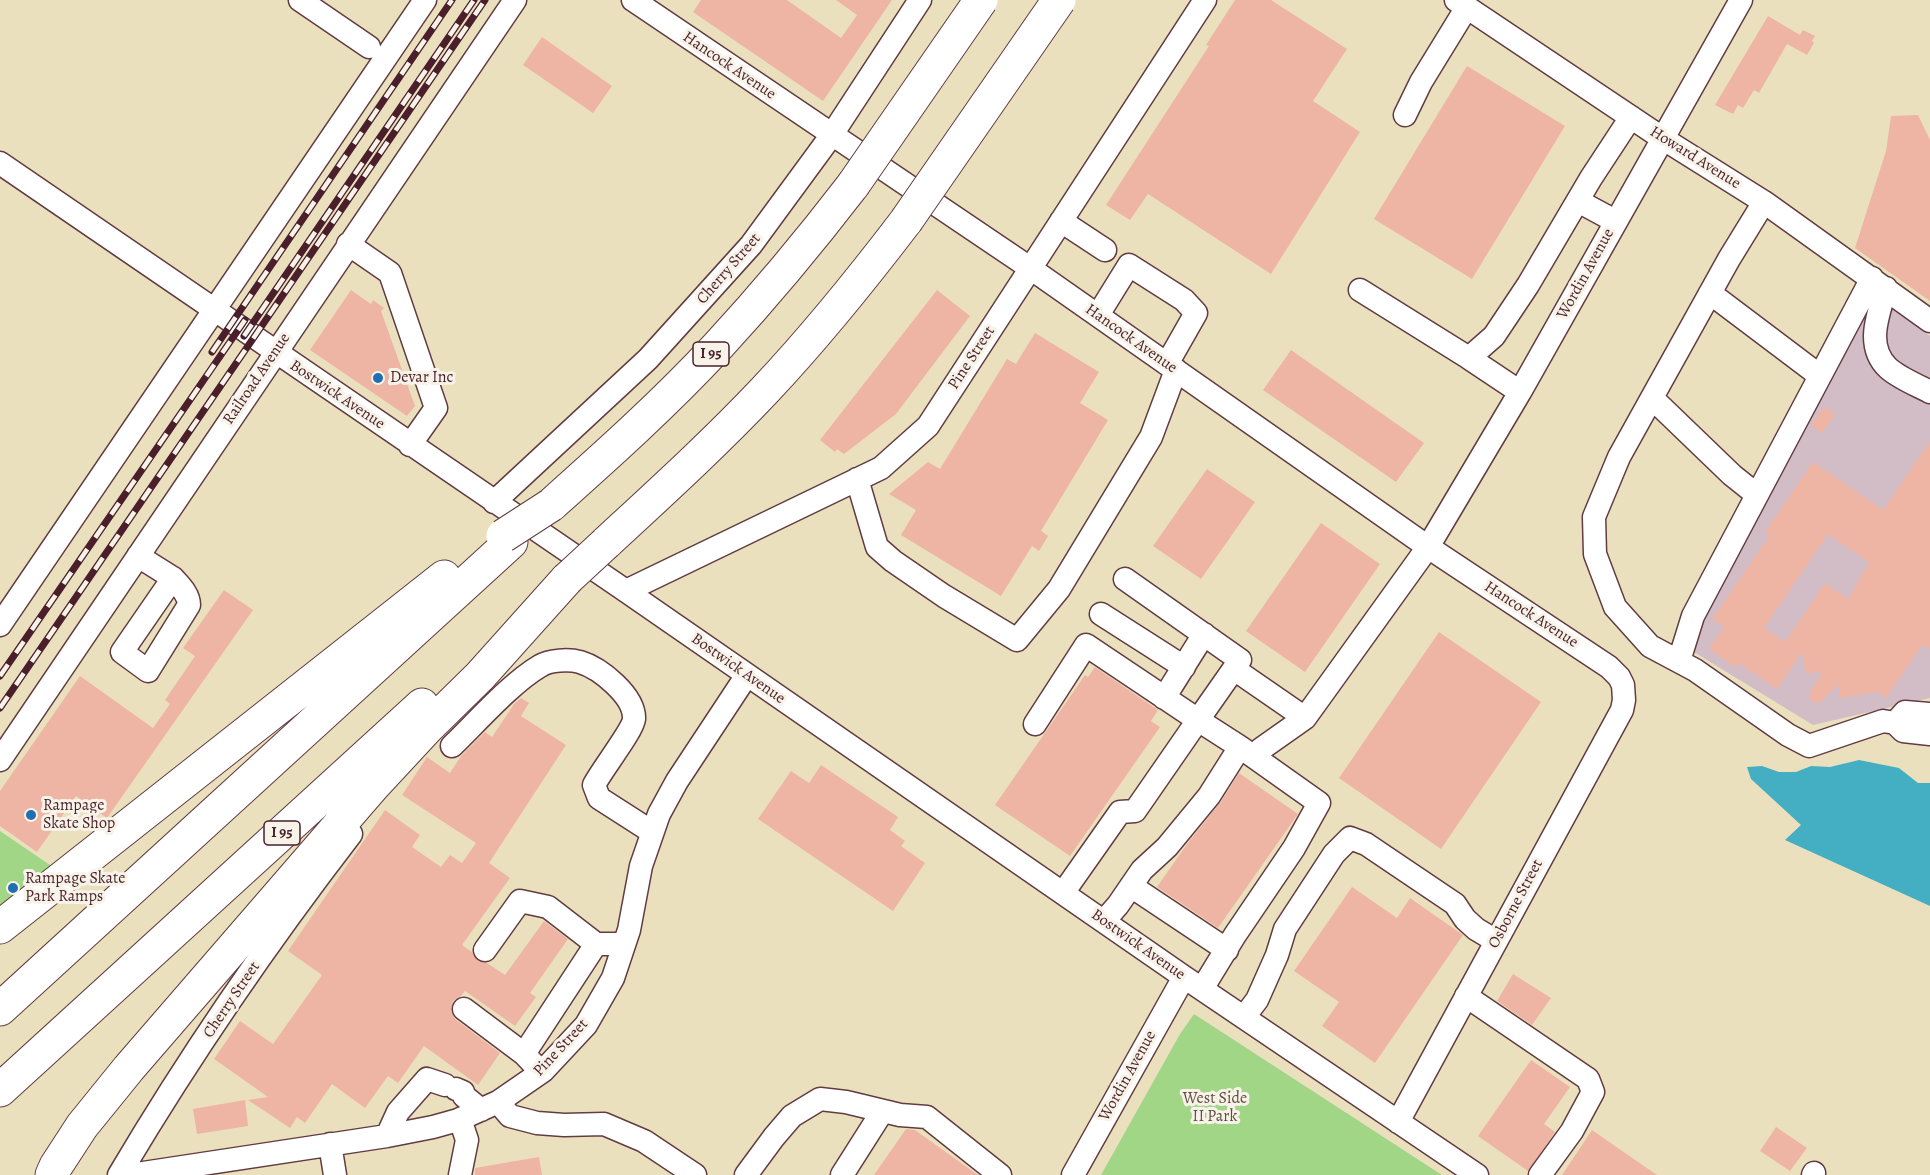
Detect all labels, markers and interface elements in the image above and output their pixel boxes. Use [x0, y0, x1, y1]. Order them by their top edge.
street label: Hancock Avenue [679, 28, 779, 104]
street label: Howard Avenue [1646, 122, 1744, 194]
street label: Wordin Avenue [1553, 225, 1619, 323]
street label: Cherry Street [693, 230, 765, 308]
street label: Hancock Avenue [1081, 300, 1181, 378]
street label: Pine Street [944, 323, 1000, 393]
street label: Railroad Avenue [219, 330, 295, 428]
road number: I 95 [693, 342, 729, 366]
street label: Bostwick Avenue [286, 356, 388, 434]
place label: Devar Inc [390, 368, 453, 388]
marker: Devar Inc [371, 371, 385, 385]
street label: Hancock Avenue [1480, 578, 1582, 652]
street label: Bostwick Avenue [687, 629, 789, 709]
place label: Rampage Skate Shop [43, 796, 115, 834]
marker: Rampage Skate Shop [24, 808, 38, 822]
road number: I 95 [264, 821, 300, 845]
street label: Osborne Street [1484, 856, 1548, 952]
place label: Rampage Skate Park Ramps [25, 869, 125, 907]
marker: Rampage Skate Park Ramps [6, 881, 20, 895]
street label: Bostwick Avenue [1087, 905, 1189, 985]
street label: Cherry Street [199, 958, 265, 1042]
street label: Pine Street [530, 1015, 592, 1081]
street label: Wordin Avenue [1095, 1027, 1161, 1125]
park label: West Side II Park [1183, 1089, 1247, 1127]

